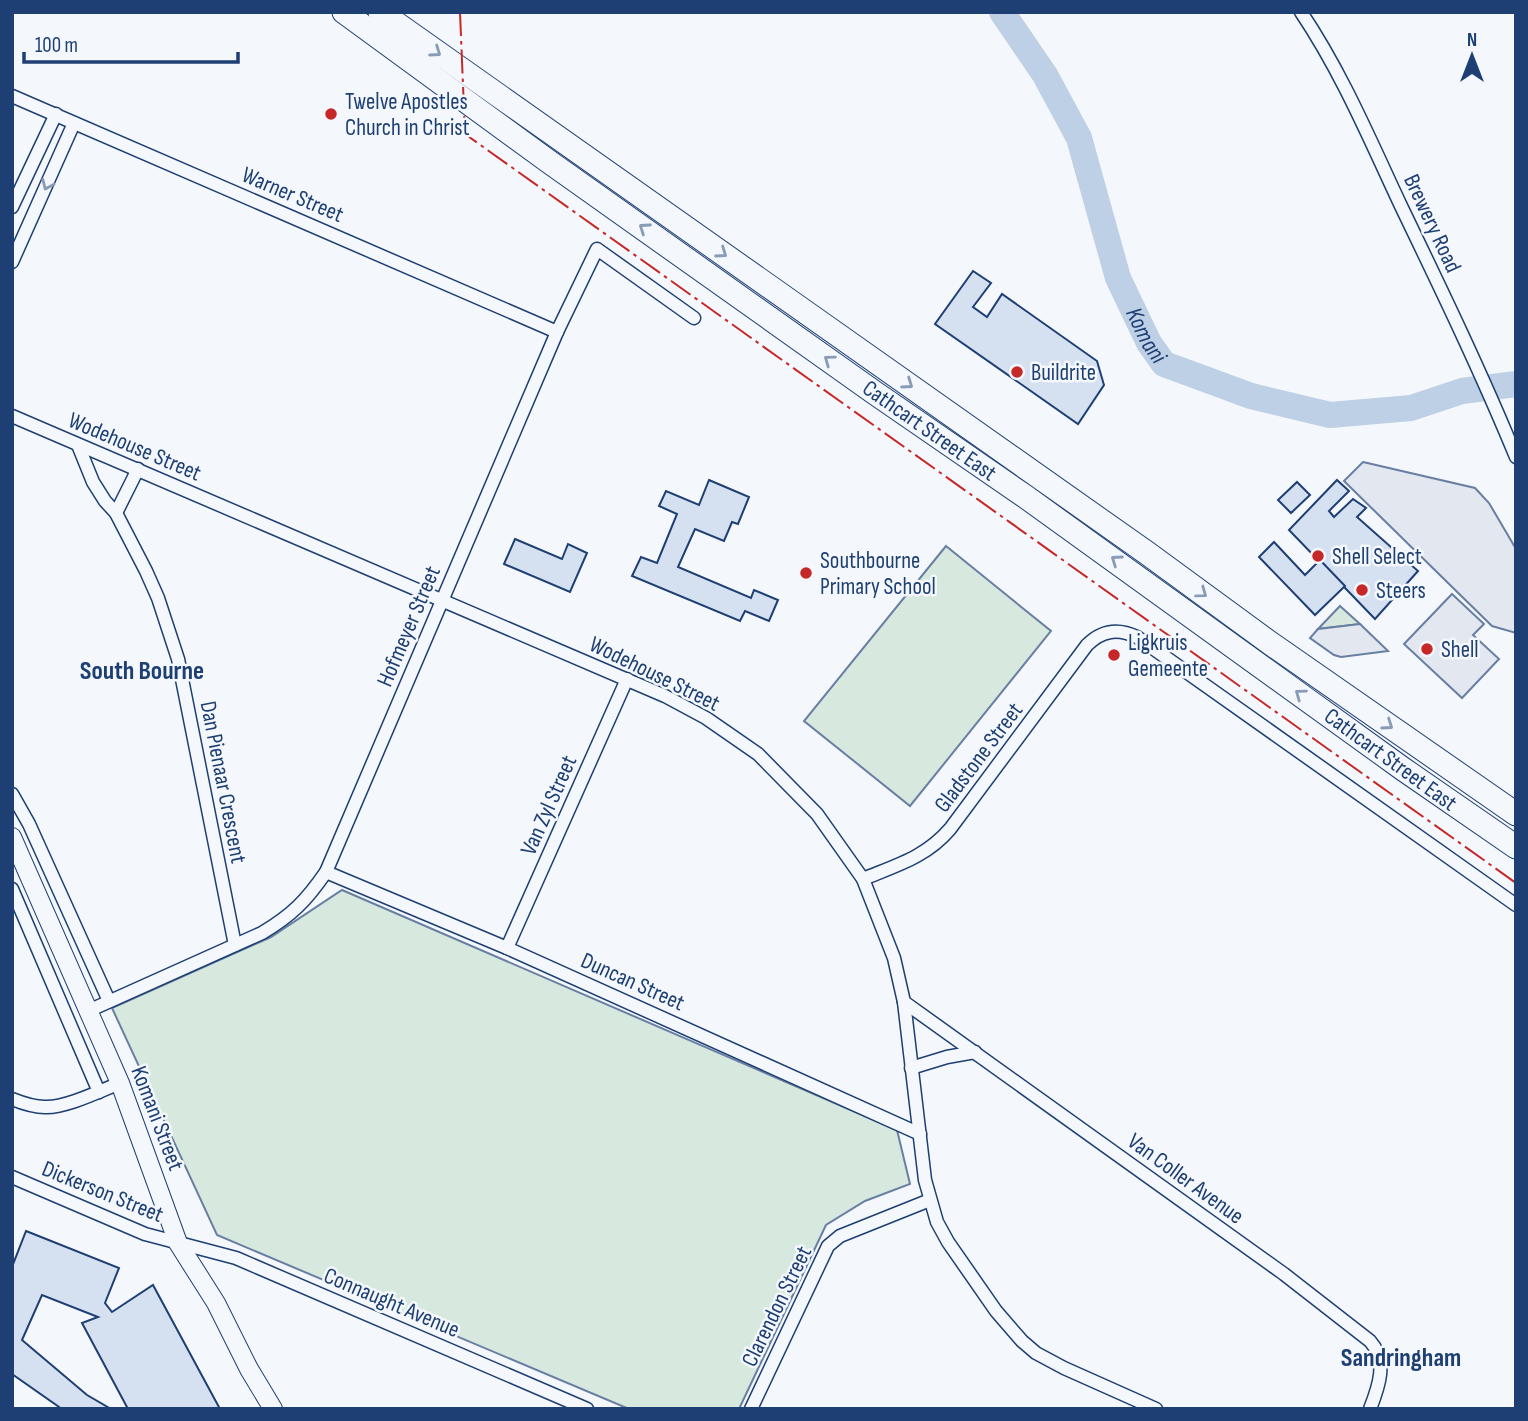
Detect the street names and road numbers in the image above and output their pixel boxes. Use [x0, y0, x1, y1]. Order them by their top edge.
street label: Warner Street [238, 161, 348, 229]
street label: Brewery Road [1397, 170, 1467, 277]
street label: Cathcart Street East [857, 374, 1002, 487]
street label: Wodehouse Street [64, 406, 205, 487]
street label: Hofmeyer Street [371, 562, 447, 691]
street label: Wodehouse Street [585, 630, 724, 718]
street label: Gladstone Street [928, 697, 1029, 818]
street label: Dan Pienaar Crescent [194, 699, 252, 866]
street label: Cathcart Street East [1319, 702, 1462, 817]
street label: Van Zyl Street [514, 751, 583, 860]
street label: Duncan Street [576, 947, 689, 1017]
street label: Komani Street [124, 1062, 190, 1174]
street label: Van Coller Avenue [1122, 1127, 1249, 1230]
street label: Dickerson Street [38, 1155, 167, 1229]
street label: Clarendon Street [736, 1242, 818, 1371]
street label: Connaught Avenue [320, 1262, 464, 1344]

